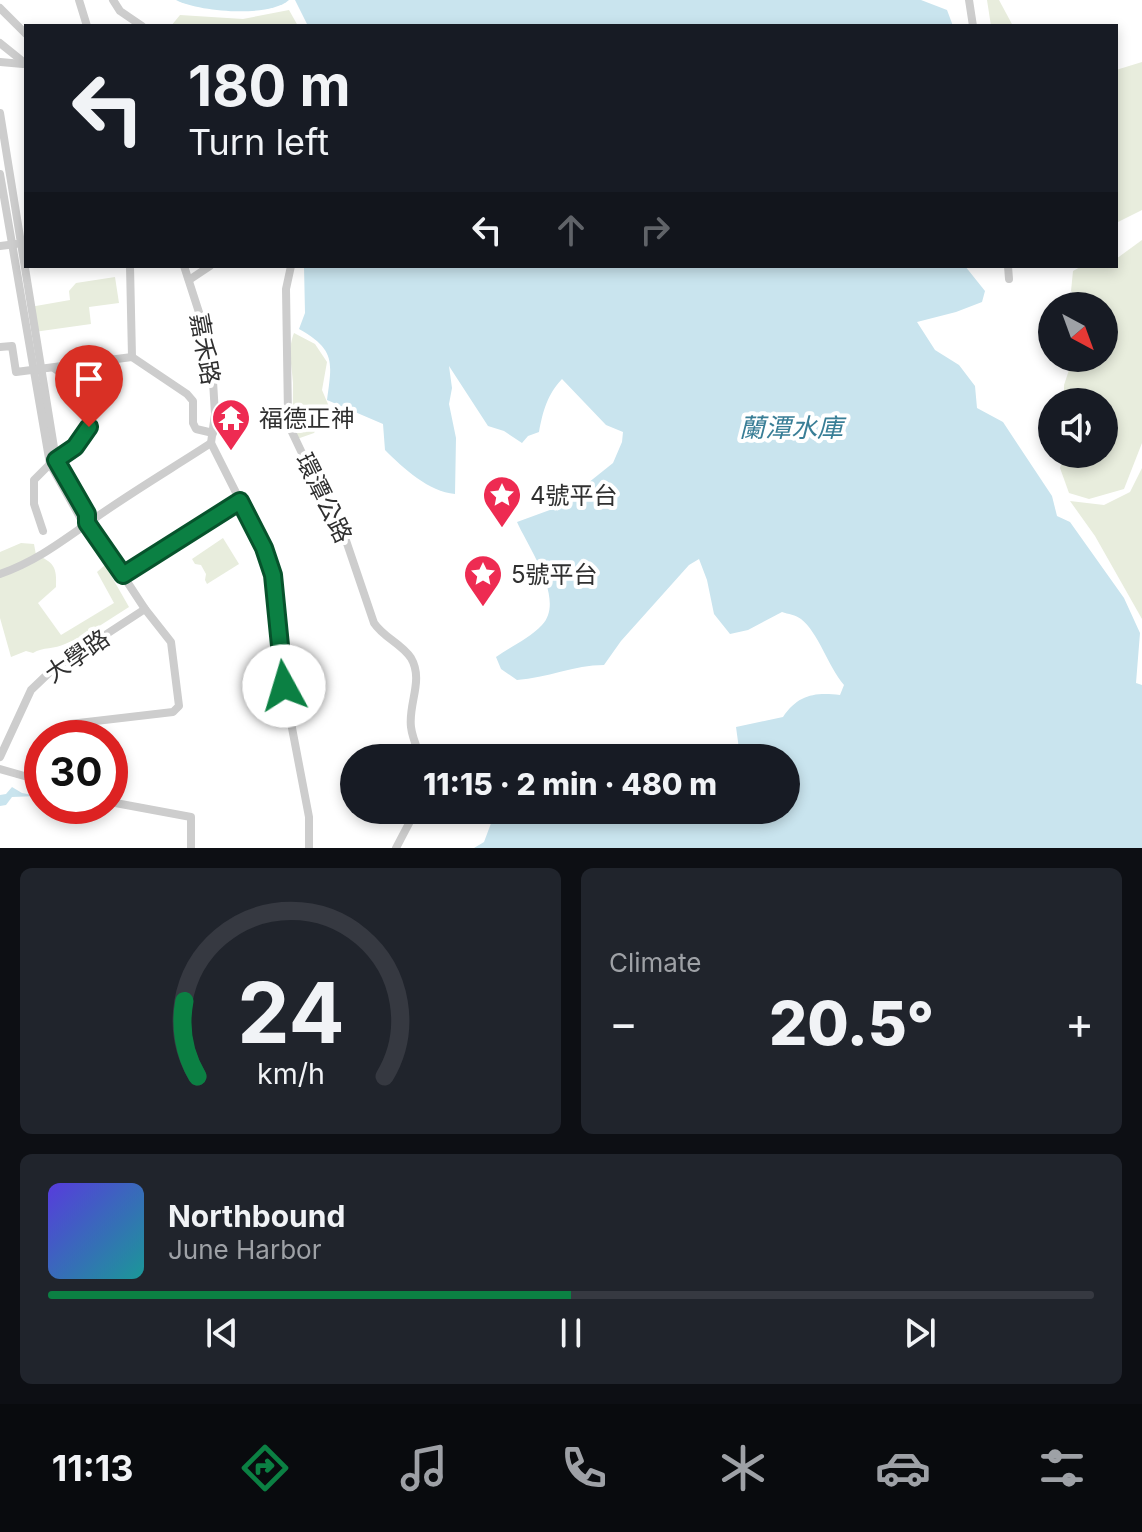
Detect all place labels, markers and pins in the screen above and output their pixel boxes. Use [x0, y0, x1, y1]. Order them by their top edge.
pin [55, 345, 123, 427]
temple icon: 福德正神 [210, 397, 252, 452]
place label: 福德正神 [259, 404, 355, 433]
place icon: 4號平台 [481, 474, 523, 529]
place label: 4號平台 [530, 481, 618, 510]
place icon: 5號平台 [462, 553, 504, 608]
place label: 5號平台 [511, 560, 598, 589]

